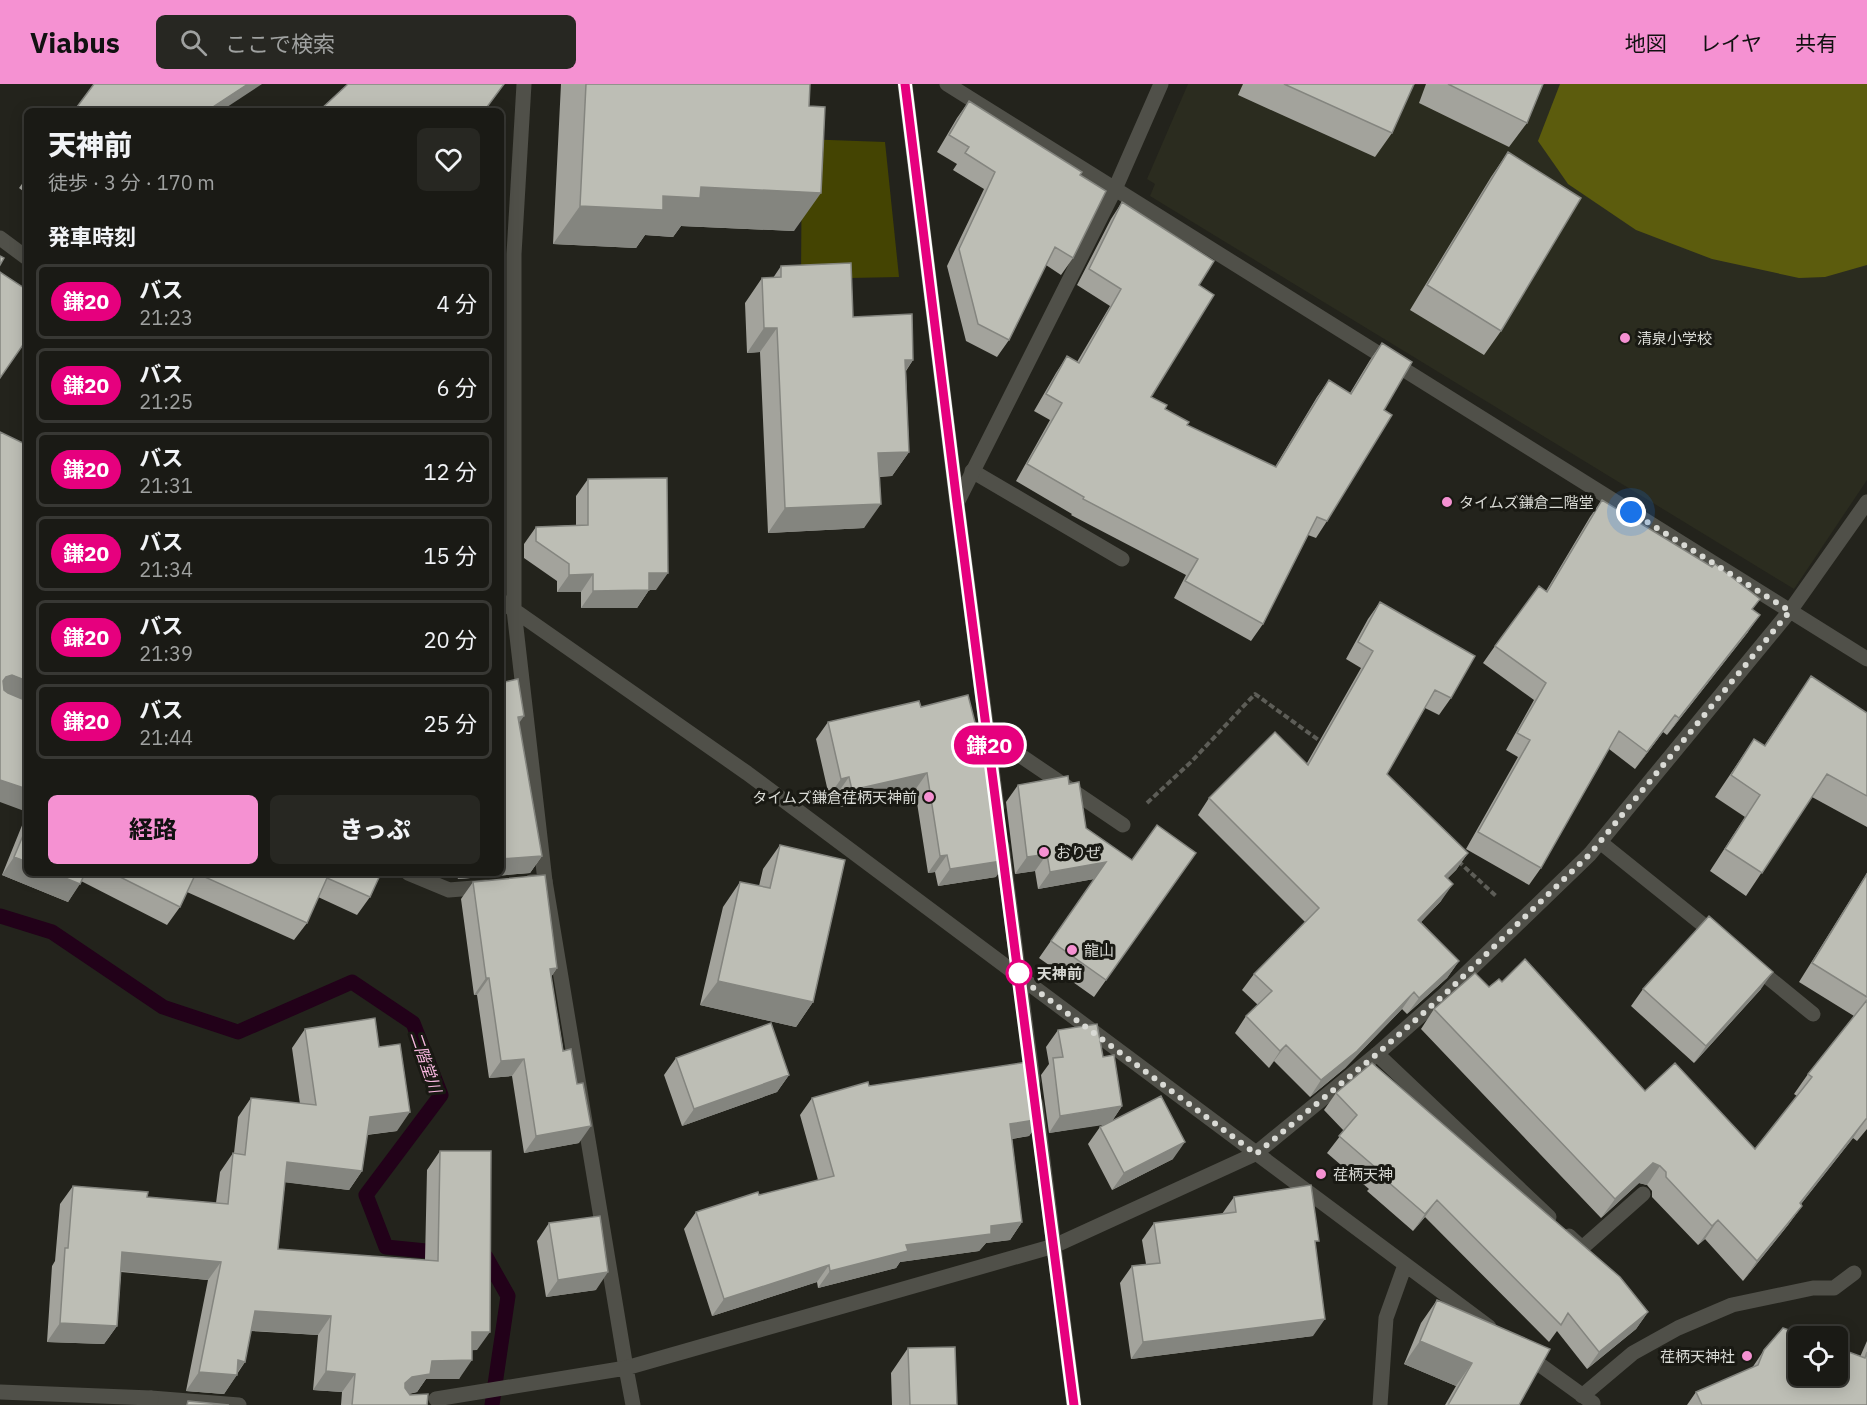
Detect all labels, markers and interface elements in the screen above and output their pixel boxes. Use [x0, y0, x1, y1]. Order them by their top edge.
search box [156, 15, 576, 69]
text: Viabus [30, 24, 120, 61]
icon: search [177, 26, 210, 59]
text: ここで検索 [225, 29, 335, 58]
text: 地図 [1625, 29, 1667, 57]
text: レイヤ [1700, 29, 1762, 57]
text: 共有 [1795, 29, 1837, 57]
text: 天神前 [48, 126, 132, 163]
button: heart [417, 128, 480, 191]
text: 徒歩 · 3 分 · 170 m [48, 169, 215, 196]
text: 発車時刻 [48, 222, 136, 251]
text: バス [139, 275, 183, 304]
text: 鎌20 [63, 287, 109, 315]
text: 4 分 [437, 289, 477, 318]
text: 21:23 [139, 304, 193, 331]
place label: 清泉小学校 [1637, 329, 1712, 348]
marker: 清泉小学校 [1618, 331, 1632, 345]
text: バス [139, 359, 183, 388]
text: 鎌20 [63, 371, 109, 399]
text: 6 分 [437, 373, 477, 402]
text: 21:25 [139, 388, 193, 415]
text: バス [139, 443, 183, 472]
text: 鎌20 [63, 455, 109, 483]
text: 12 分 [423, 457, 477, 486]
text: 21:31 [139, 472, 193, 499]
place label: タイムズ鎌倉二階堂 [1459, 493, 1594, 512]
marker: タイムズ鎌倉二階堂 [1440, 495, 1454, 509]
your location [1616, 497, 1646, 527]
text: バス [139, 527, 183, 556]
text: 鎌20 [63, 539, 109, 567]
text: 15 分 [423, 541, 477, 570]
text: 21:34 [139, 556, 193, 583]
text: バス [139, 611, 183, 640]
text: 鎌20 [63, 623, 109, 651]
text: 20 分 [423, 625, 477, 654]
text: 21:39 [139, 640, 193, 667]
text: バス [139, 695, 183, 724]
text: 鎌20 [63, 707, 109, 735]
text: 25 分 [423, 709, 477, 738]
text: 21:44 [139, 724, 193, 751]
line badge: 鎌20 [954, 726, 1024, 764]
text: 鎌20 [966, 731, 1012, 759]
place label: タイムズ鎌倉荏柄天神前 [752, 788, 917, 807]
marker: タイムズ鎌倉荏柄天神前 [922, 790, 936, 804]
button: 経路 [48, 795, 258, 864]
button: きっぷ [270, 795, 480, 864]
place label: おりぜ [1056, 843, 1101, 862]
marker: おりぜ [1037, 845, 1051, 859]
place label: 龍山 [1084, 941, 1114, 960]
marker: 龍山 [1065, 943, 1079, 957]
marker: 天神前 [1006, 960, 1032, 986]
place label: 天神前 [1037, 964, 1082, 983]
water label: 二階堂川 [406, 1028, 447, 1097]
place label: 荏柄天神 [1333, 1165, 1393, 1184]
marker: 荏柄天神 [1314, 1167, 1328, 1181]
map controls [1788, 1326, 1848, 1386]
button: locate [1788, 1326, 1848, 1386]
place label: 荏柄天神社 [1660, 1347, 1735, 1366]
marker: 荏柄天神社 [1740, 1349, 1754, 1363]

